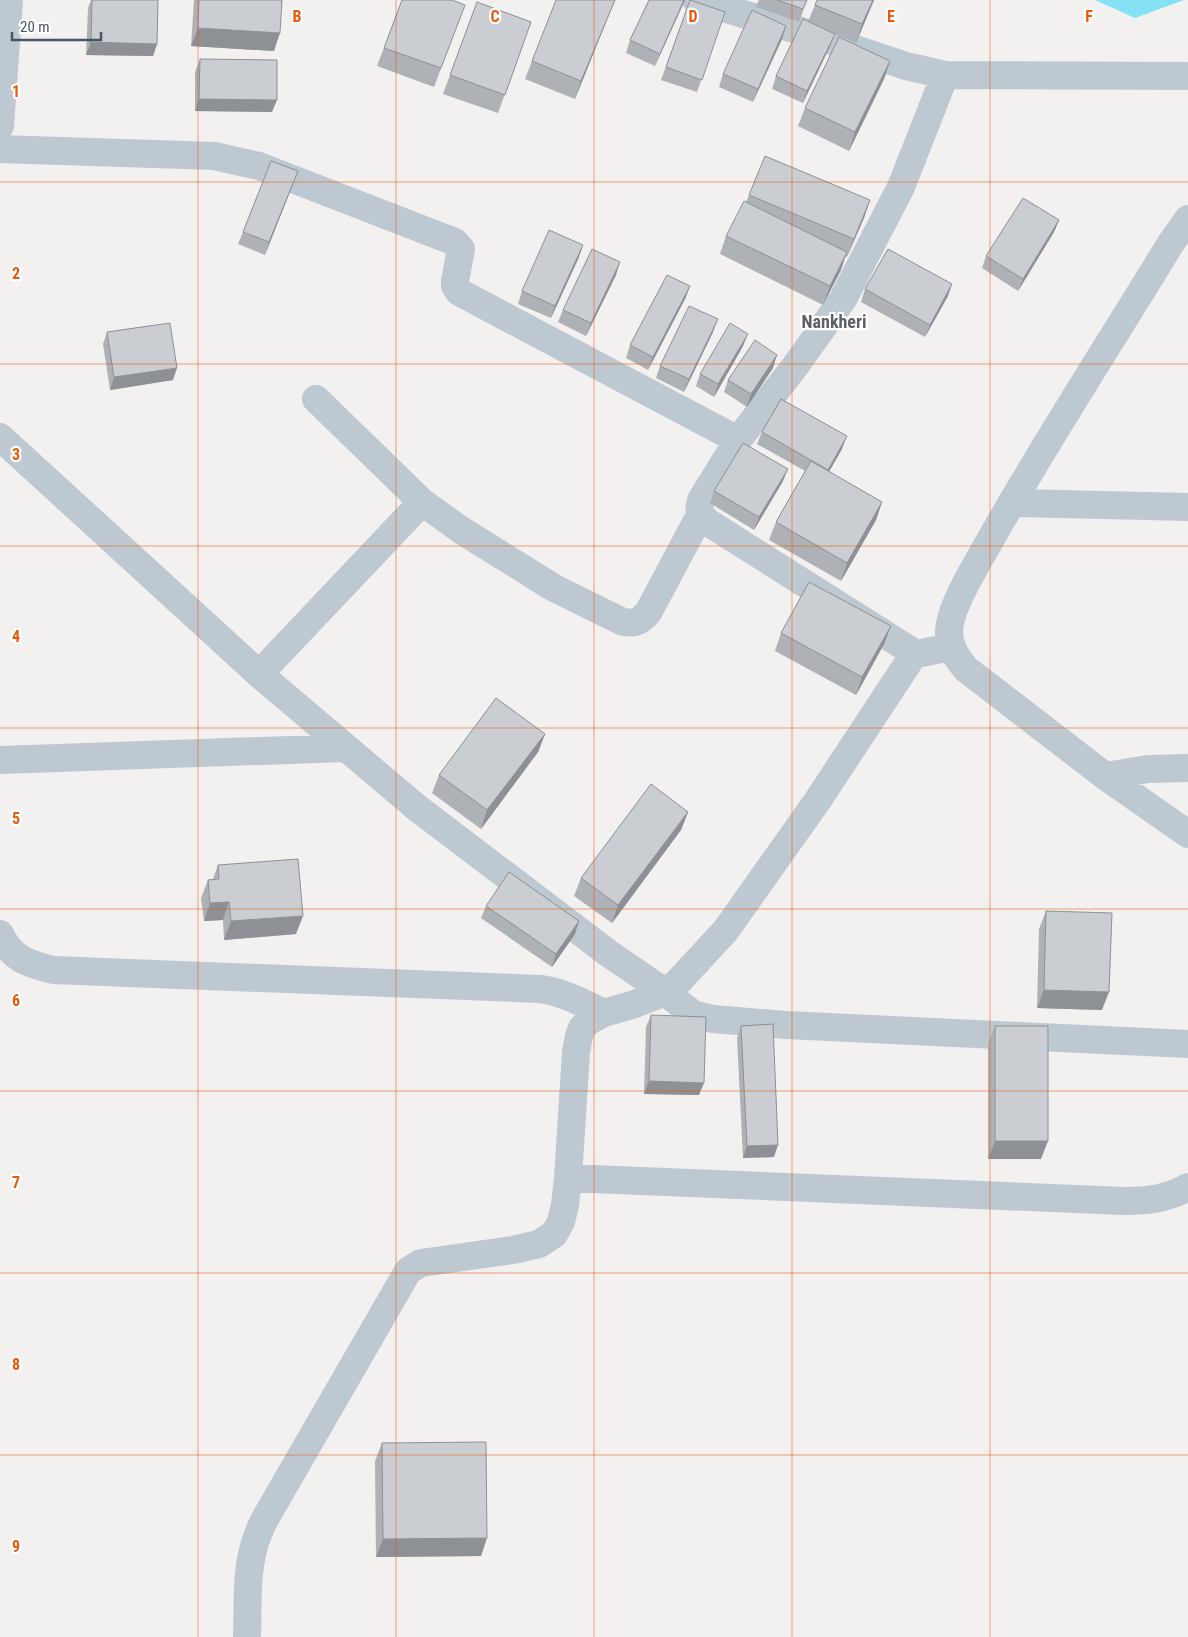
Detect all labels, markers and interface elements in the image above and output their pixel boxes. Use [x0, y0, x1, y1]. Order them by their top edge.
text: B [293, 7, 302, 26]
text: C [490, 7, 500, 26]
text: D [688, 7, 698, 26]
text: E [887, 7, 895, 26]
text: F [1085, 7, 1093, 26]
scale bar [12, 10, 101, 42]
text: 20 m [20, 18, 50, 36]
text: 1 [12, 82, 20, 101]
text: 2 [12, 264, 20, 283]
district label: Nankheri [802, 311, 866, 332]
text: 3 [12, 445, 20, 464]
text: 4 [12, 627, 20, 646]
text: 5 [12, 809, 20, 828]
text: 6 [12, 991, 20, 1010]
text: 7 [12, 1173, 20, 1192]
text: 8 [12, 1355, 20, 1374]
text: 9 [12, 1537, 20, 1556]

